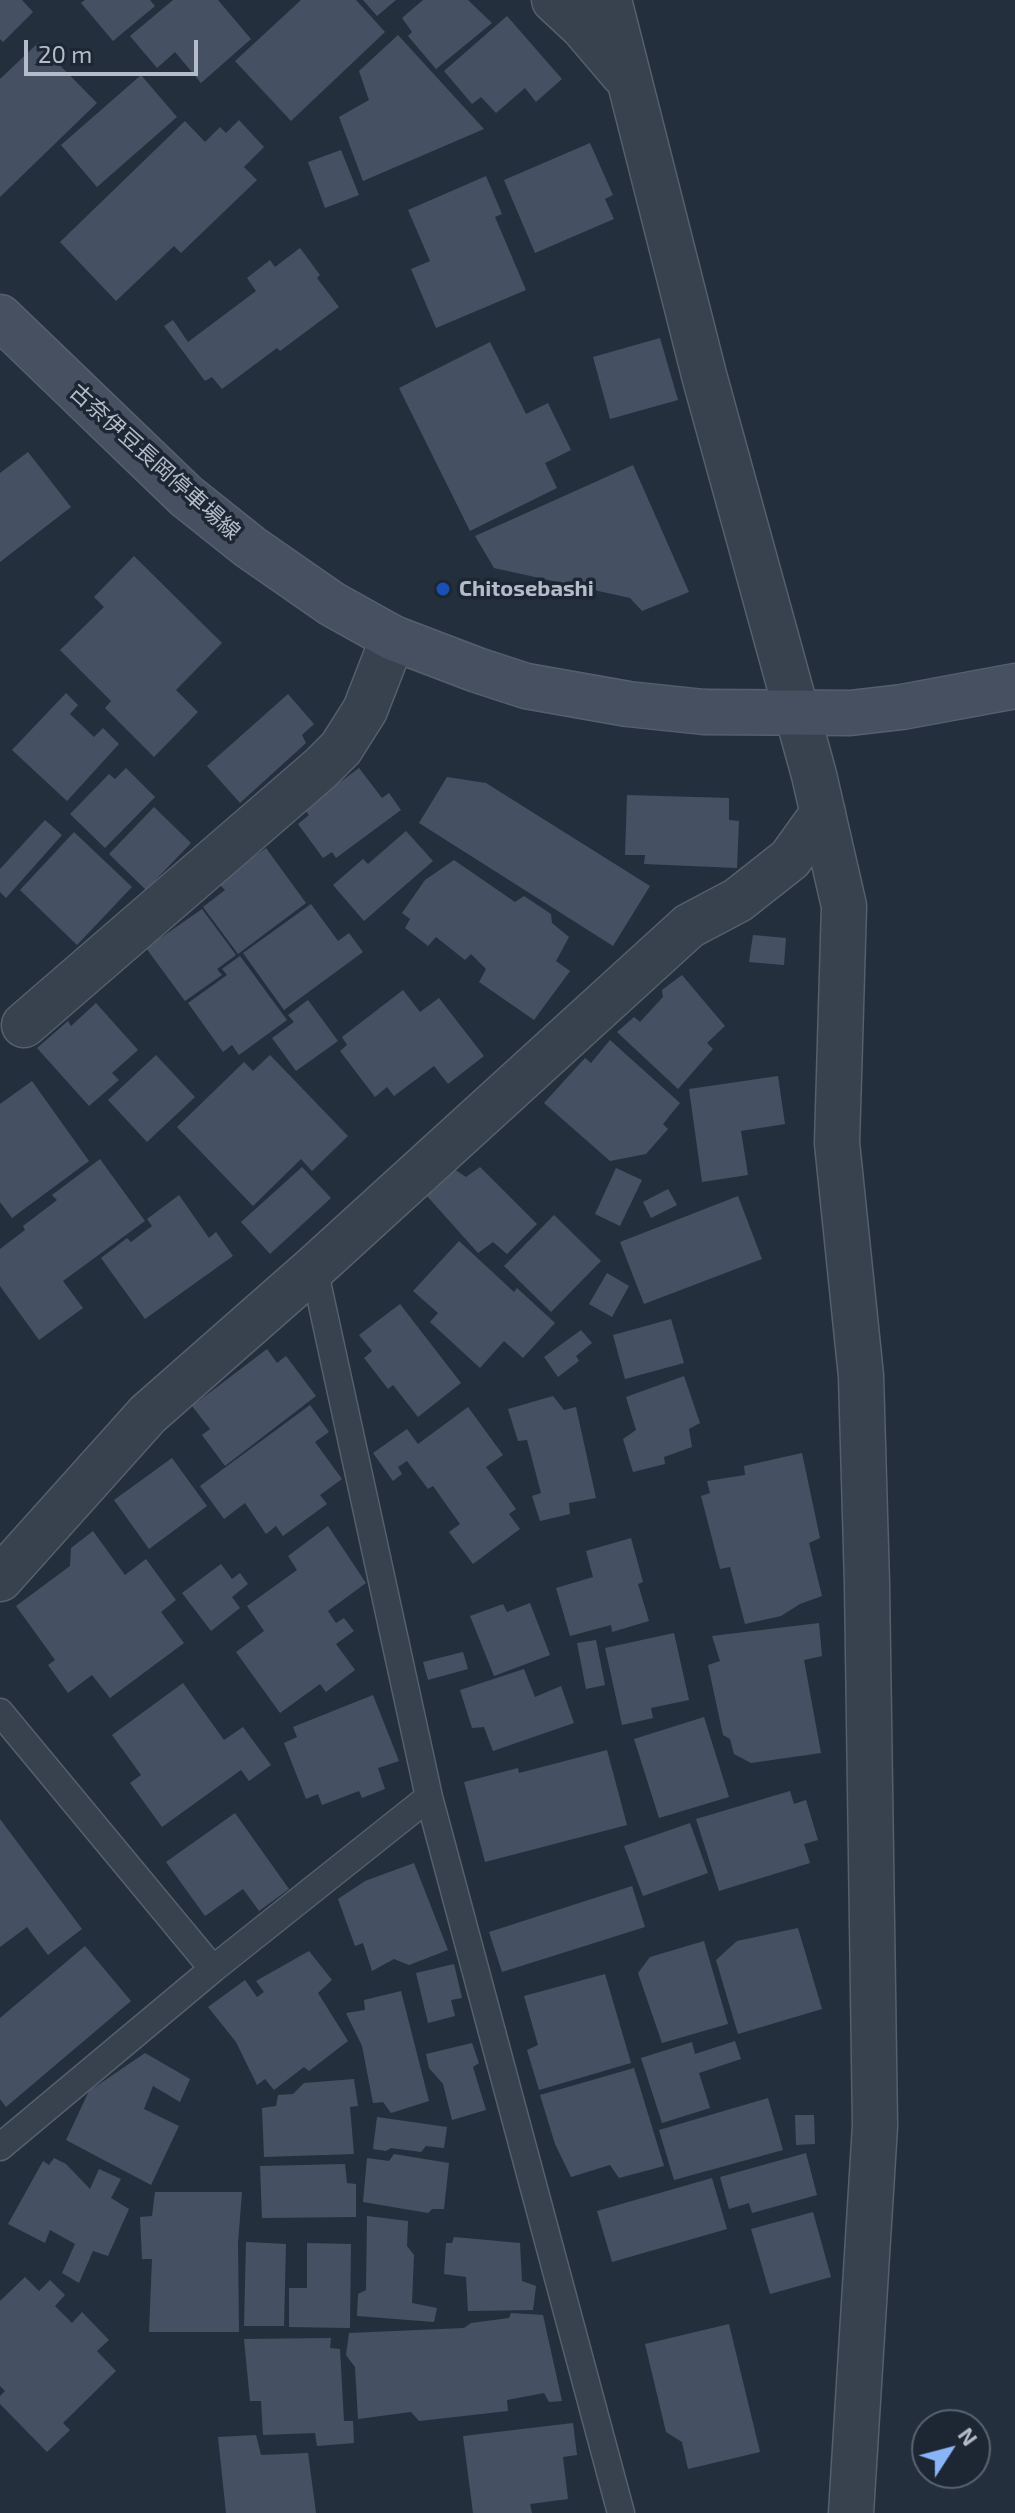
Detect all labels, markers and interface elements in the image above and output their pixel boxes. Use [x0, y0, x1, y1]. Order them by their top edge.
scale bar [28, 24, 202, 74]
text: 20 m [38, 39, 92, 68]
street label: 古奈伊豆長岡停車場線 [64, 379, 246, 545]
place label: Chitosebashi [459, 576, 594, 602]
marker: Chitosebashi [434, 580, 452, 598]
north arrow [911, 2409, 991, 2489]
text: N [954, 2422, 984, 2450]

